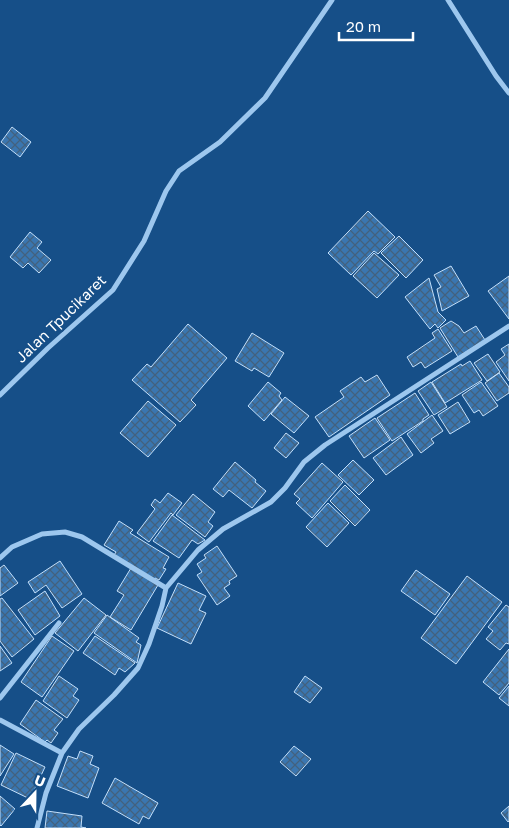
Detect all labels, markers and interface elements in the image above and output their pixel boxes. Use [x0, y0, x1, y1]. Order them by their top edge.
scale bar [339, 10, 413, 42]
text: 20 m [346, 17, 381, 35]
street label: Jalan Tpucikaret [11, 271, 109, 366]
north arrow [10, 768, 60, 818]
text: U [32, 771, 48, 790]

